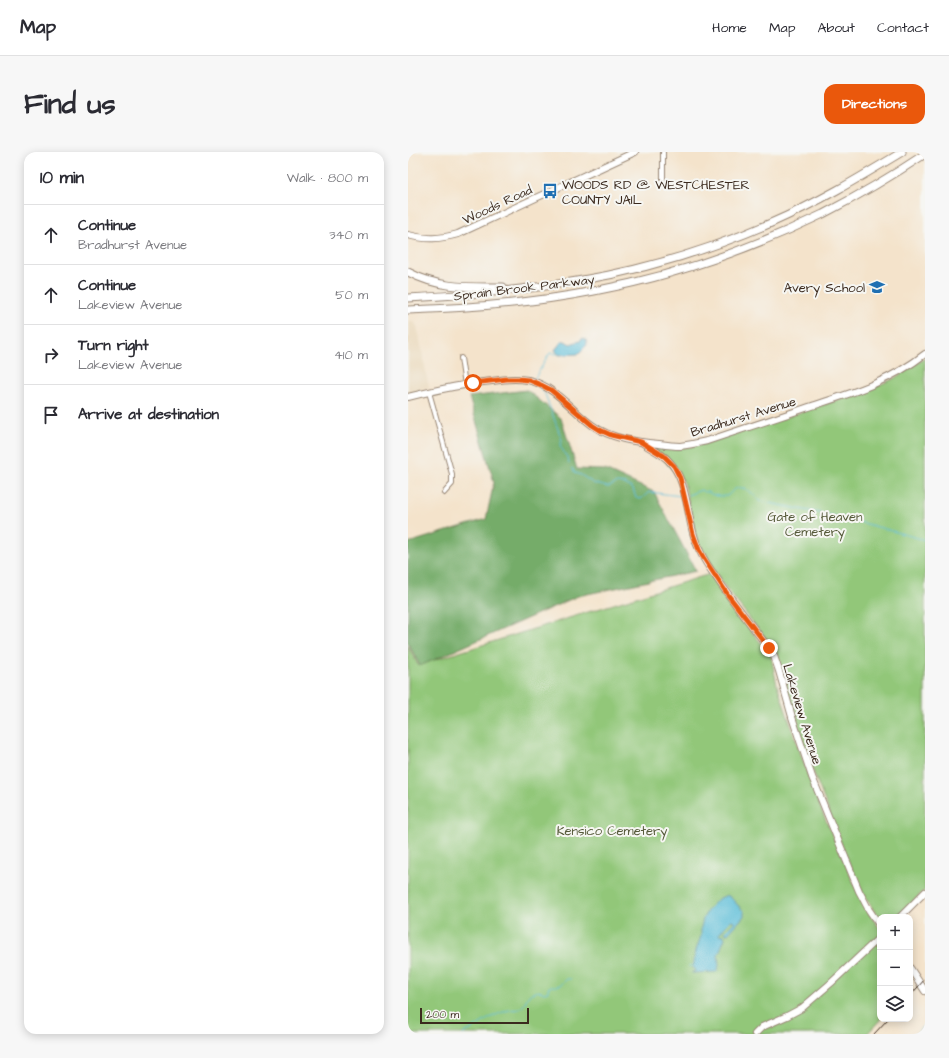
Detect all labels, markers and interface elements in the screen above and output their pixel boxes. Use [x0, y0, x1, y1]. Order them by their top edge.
text: Map [20, 14, 56, 41]
text: Home [712, 18, 747, 38]
text: Map [769, 18, 795, 38]
text: About [817, 18, 855, 38]
text: Contact [877, 18, 929, 38]
button: Directions [824, 84, 925, 124]
text: Find us [24, 85, 115, 124]
text: 10 min [40, 166, 84, 190]
text: Walk · 800 m [287, 169, 368, 187]
place label: WOODS RD @ WESTCHESTER COUNTY JAIL [562, 176, 750, 209]
street label: Woods Road [460, 181, 536, 229]
bus stop icon: WOODS RD @ WESTCHESTER COUNTY JAIL [541, 182, 559, 200]
text: Continue [78, 215, 136, 236]
icon: ahead [40, 224, 62, 246]
text: 340 m [329, 226, 368, 244]
text: Bradhurst Avenue [78, 236, 187, 254]
street label: Sprain Brook Parkway [453, 270, 596, 307]
text: Continue [78, 275, 136, 296]
school or university icon: Avery School [868, 278, 886, 296]
place label: Avery School [784, 279, 865, 298]
icon: ahead [40, 284, 62, 306]
text: 50 m [335, 286, 368, 304]
text: Lakeview Avenue [78, 296, 182, 314]
text: Turn right [78, 335, 149, 356]
icon: right [40, 344, 62, 366]
text: 410 m [334, 346, 368, 364]
text: Lakeview Avenue [78, 356, 182, 374]
route start [464, 374, 482, 392]
street label: Bradhurst Avenue [688, 392, 798, 442]
icon: arrive [40, 404, 62, 426]
text: Arrive at destination [78, 404, 219, 425]
park label: Gate of Heaven Cemetery [767, 508, 863, 542]
route end [760, 639, 778, 657]
street label: Lakeview Avenue [778, 662, 826, 767]
park label: Kensico Cemetery [557, 822, 667, 841]
map controls [877, 914, 913, 1022]
button: + [877, 914, 913, 950]
button: − [877, 950, 913, 986]
button: layers [877, 986, 913, 1022]
scale bar [420, 1006, 529, 1025]
text: 200 m [426, 1007, 459, 1022]

